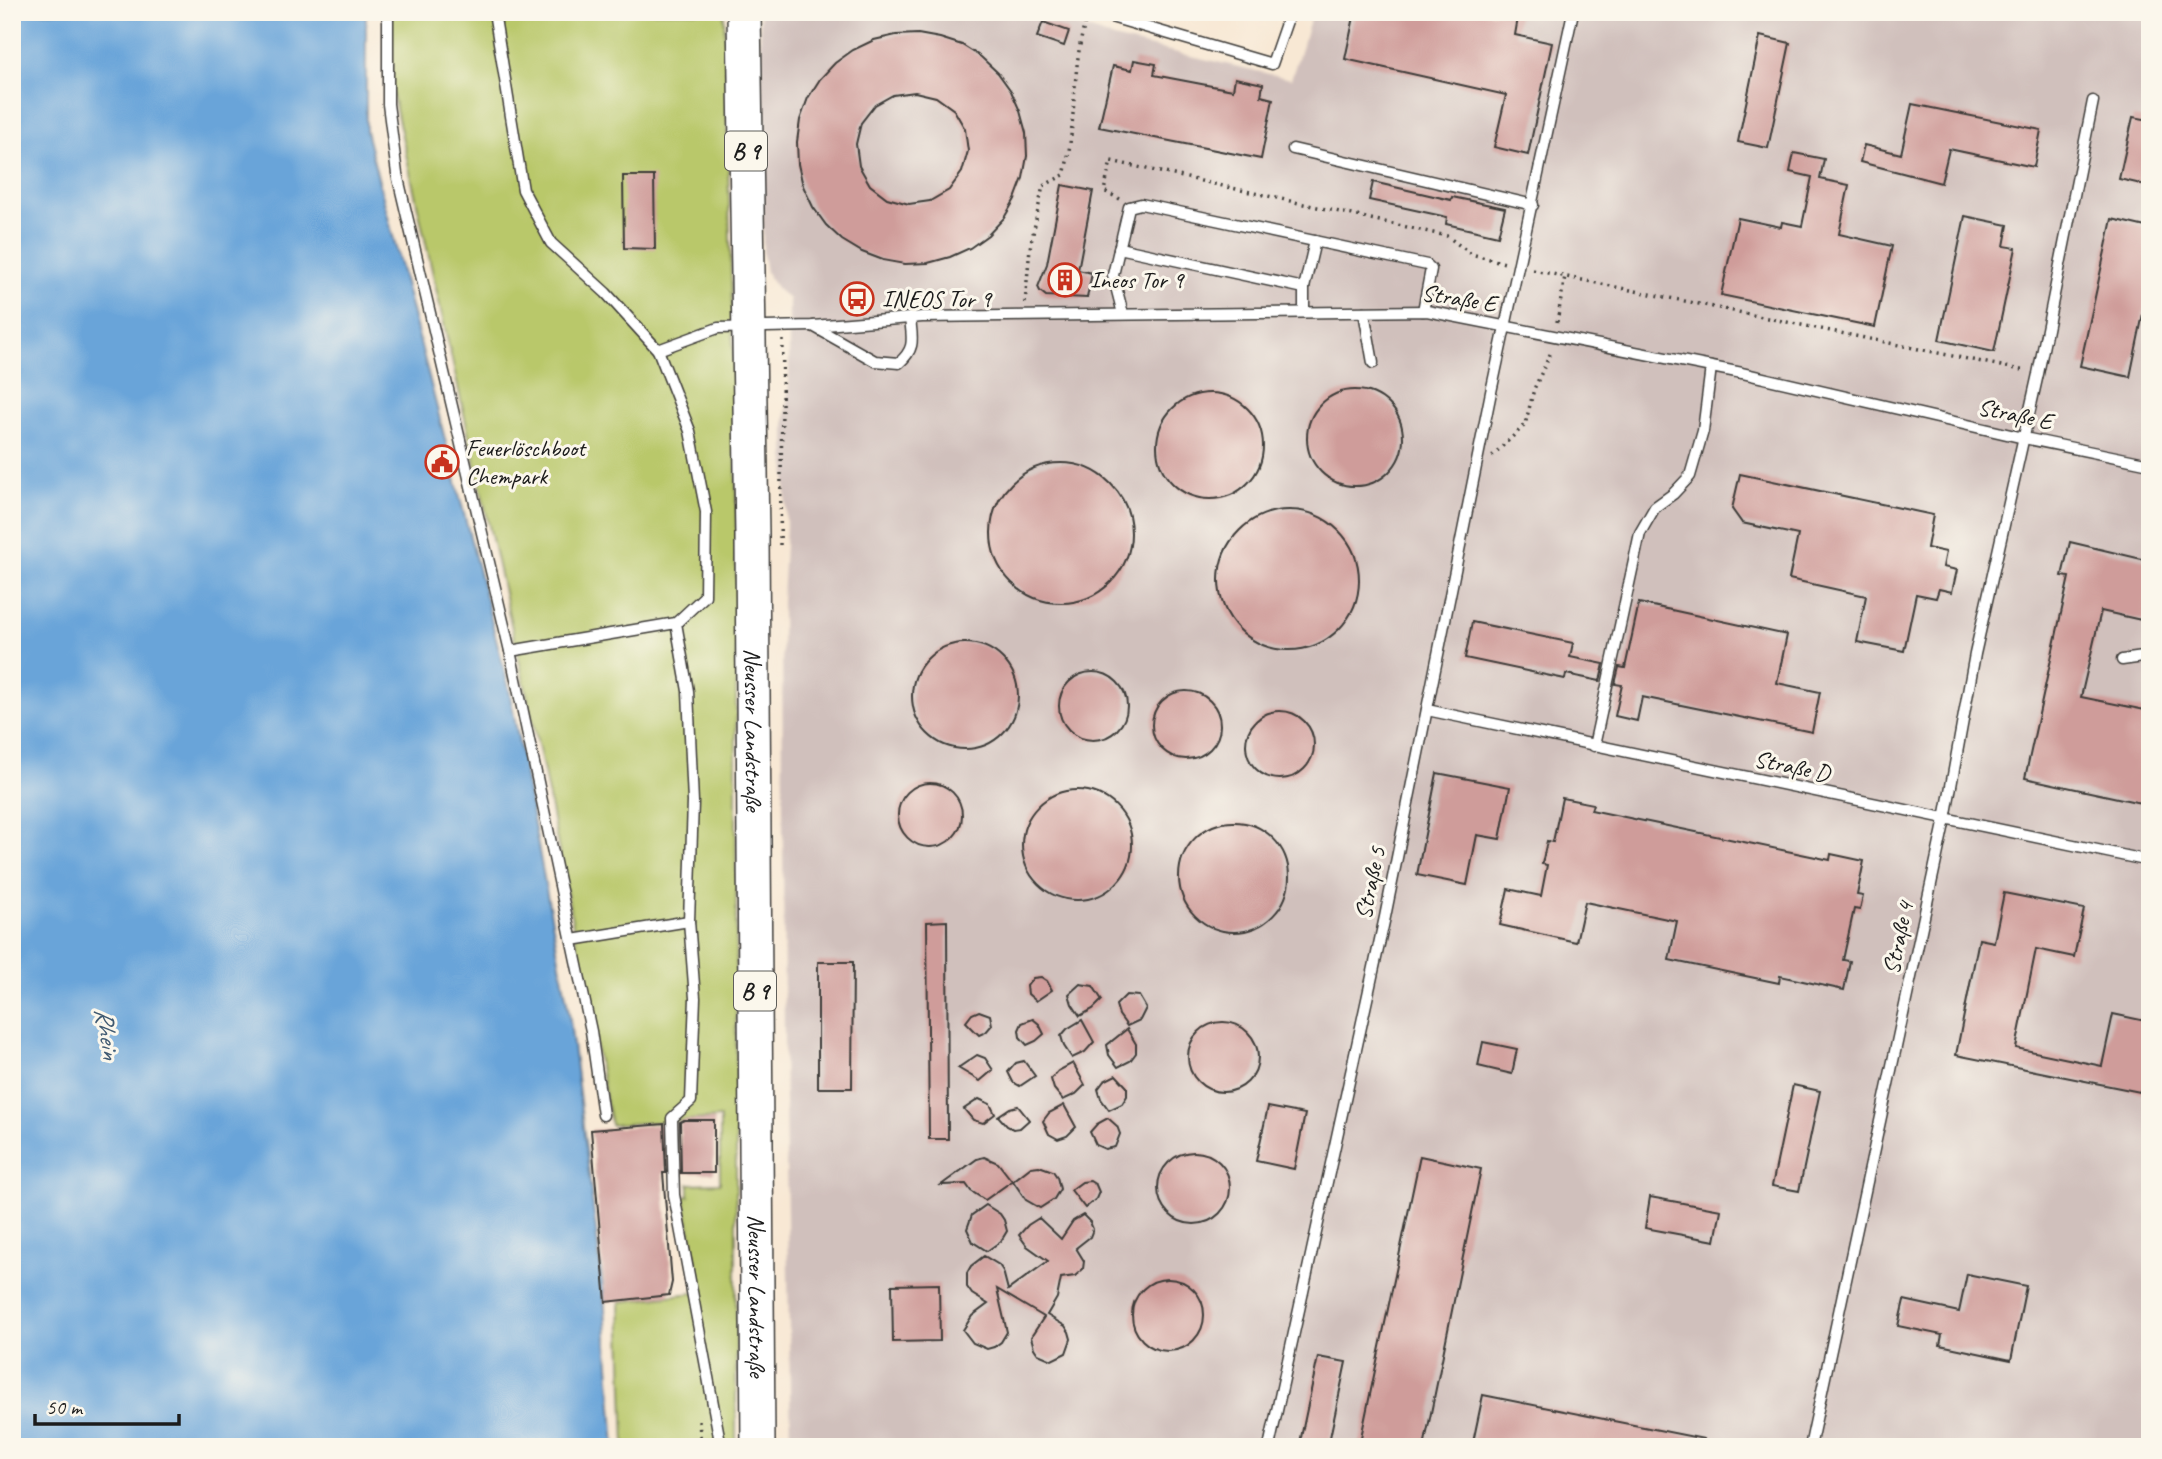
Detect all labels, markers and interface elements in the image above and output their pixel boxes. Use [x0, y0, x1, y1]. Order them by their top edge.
road number: B 9 [725, 132, 767, 170]
building icon: Ineos Tor 9 [1046, 261, 1084, 299]
place label: Ineos Tor 9 [1090, 265, 1185, 295]
street label: Straße E [1420, 277, 1502, 319]
bus stop icon: INEOS Tor 9 [838, 280, 876, 318]
place label: INEOS Tor 9 [882, 284, 993, 314]
street label: Straße E [1975, 392, 2058, 437]
place label: Feuerlöschboot Chempark [466, 433, 587, 491]
public building icon: Feuerlöschboot Chempark [423, 443, 461, 481]
street label: Neusser Landstraße [738, 648, 769, 814]
street label: Straße D [1752, 743, 1834, 789]
street label: Straße 5 [1348, 843, 1393, 922]
street label: Straße 4 [1876, 897, 1921, 977]
road number: B 9 [734, 972, 776, 1010]
water label: Rhein [87, 1005, 128, 1063]
street label: Neusser Landstraße [741, 1214, 773, 1380]
scale bar [35, 1382, 178, 1426]
text: 50 m [46, 1394, 84, 1420]

